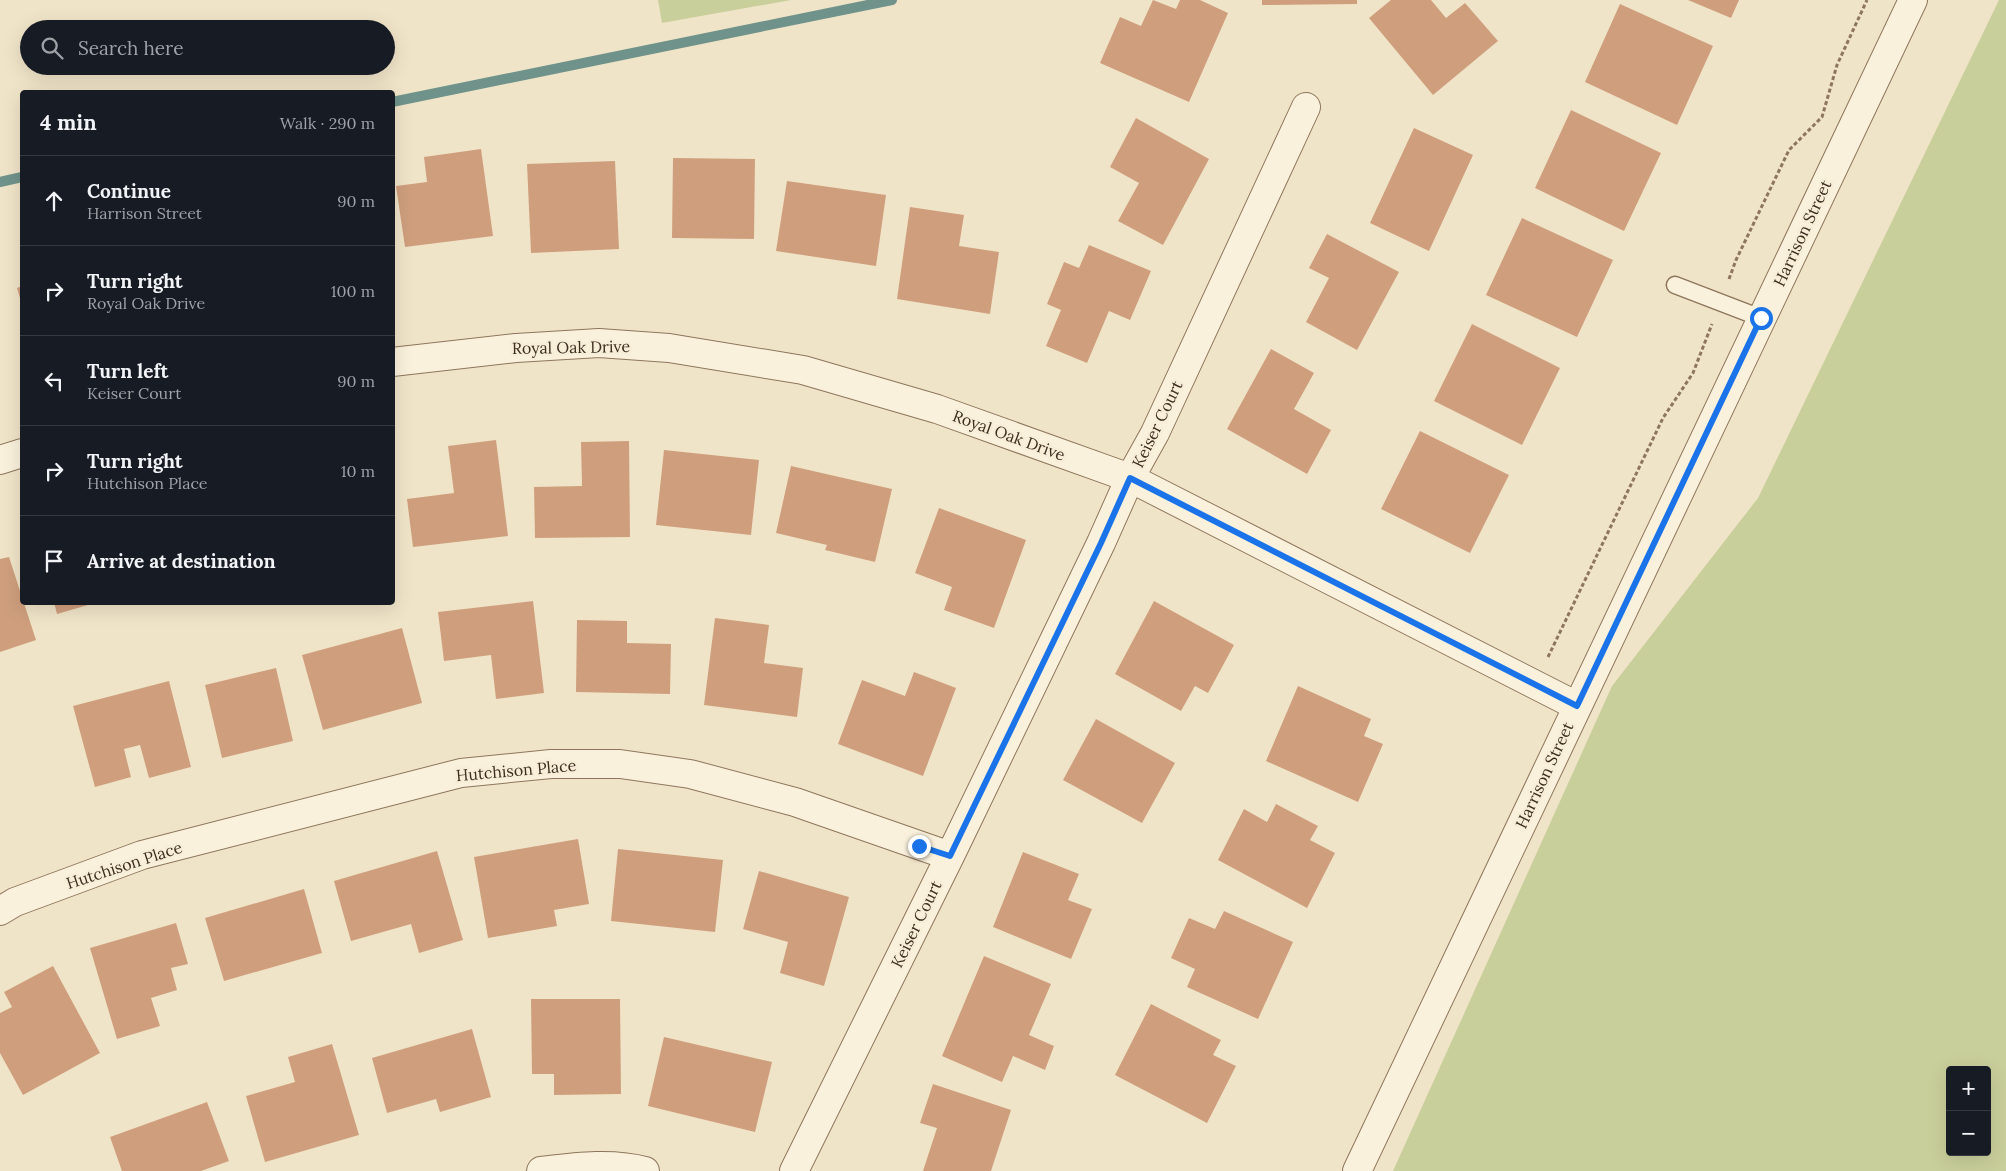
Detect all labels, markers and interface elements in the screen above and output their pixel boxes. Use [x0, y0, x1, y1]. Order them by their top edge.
search box [20, 20, 395, 75]
icon: search [38, 34, 66, 62]
text: Search here [78, 36, 184, 60]
text: 4 min [40, 109, 97, 136]
text: Walk · 290 m [280, 113, 375, 133]
street label: Harrison Street [1769, 176, 1836, 289]
text: Continue [87, 179, 171, 203]
icon: ahead [40, 187, 68, 215]
text: 90 m [337, 191, 375, 211]
text: Harrison Street [87, 203, 202, 223]
text: Turn right [87, 269, 183, 293]
icon: right [40, 277, 68, 305]
text: 100 m [331, 281, 375, 301]
text: Royal Oak Drive [87, 293, 205, 313]
route start [1750, 307, 1773, 330]
street label: Royal Oak Drive [512, 336, 631, 358]
text: Turn left [87, 359, 168, 383]
icon: left [40, 367, 68, 395]
text: 90 m [337, 371, 375, 391]
street label: Keiser Court [1127, 376, 1187, 471]
text: Keiser Court [87, 383, 181, 403]
street label: Royal Oak Drive [950, 405, 1068, 465]
text: Turn right [87, 449, 183, 473]
icon: right [40, 457, 68, 485]
text: 10 m [341, 461, 375, 481]
text: Hutchison Place [87, 473, 208, 493]
icon: arrive [40, 547, 68, 575]
text: Arrive at destination [87, 549, 276, 573]
street label: Harrison Street [1511, 718, 1578, 831]
street label: Hutchison Place [455, 755, 577, 785]
route end [908, 835, 931, 858]
street label: Hutchison Place [64, 837, 185, 893]
street label: Keiser Court [886, 876, 946, 971]
map controls [1946, 1066, 1991, 1156]
button: + [1946, 1066, 1991, 1111]
button: − [1946, 1111, 1991, 1156]

